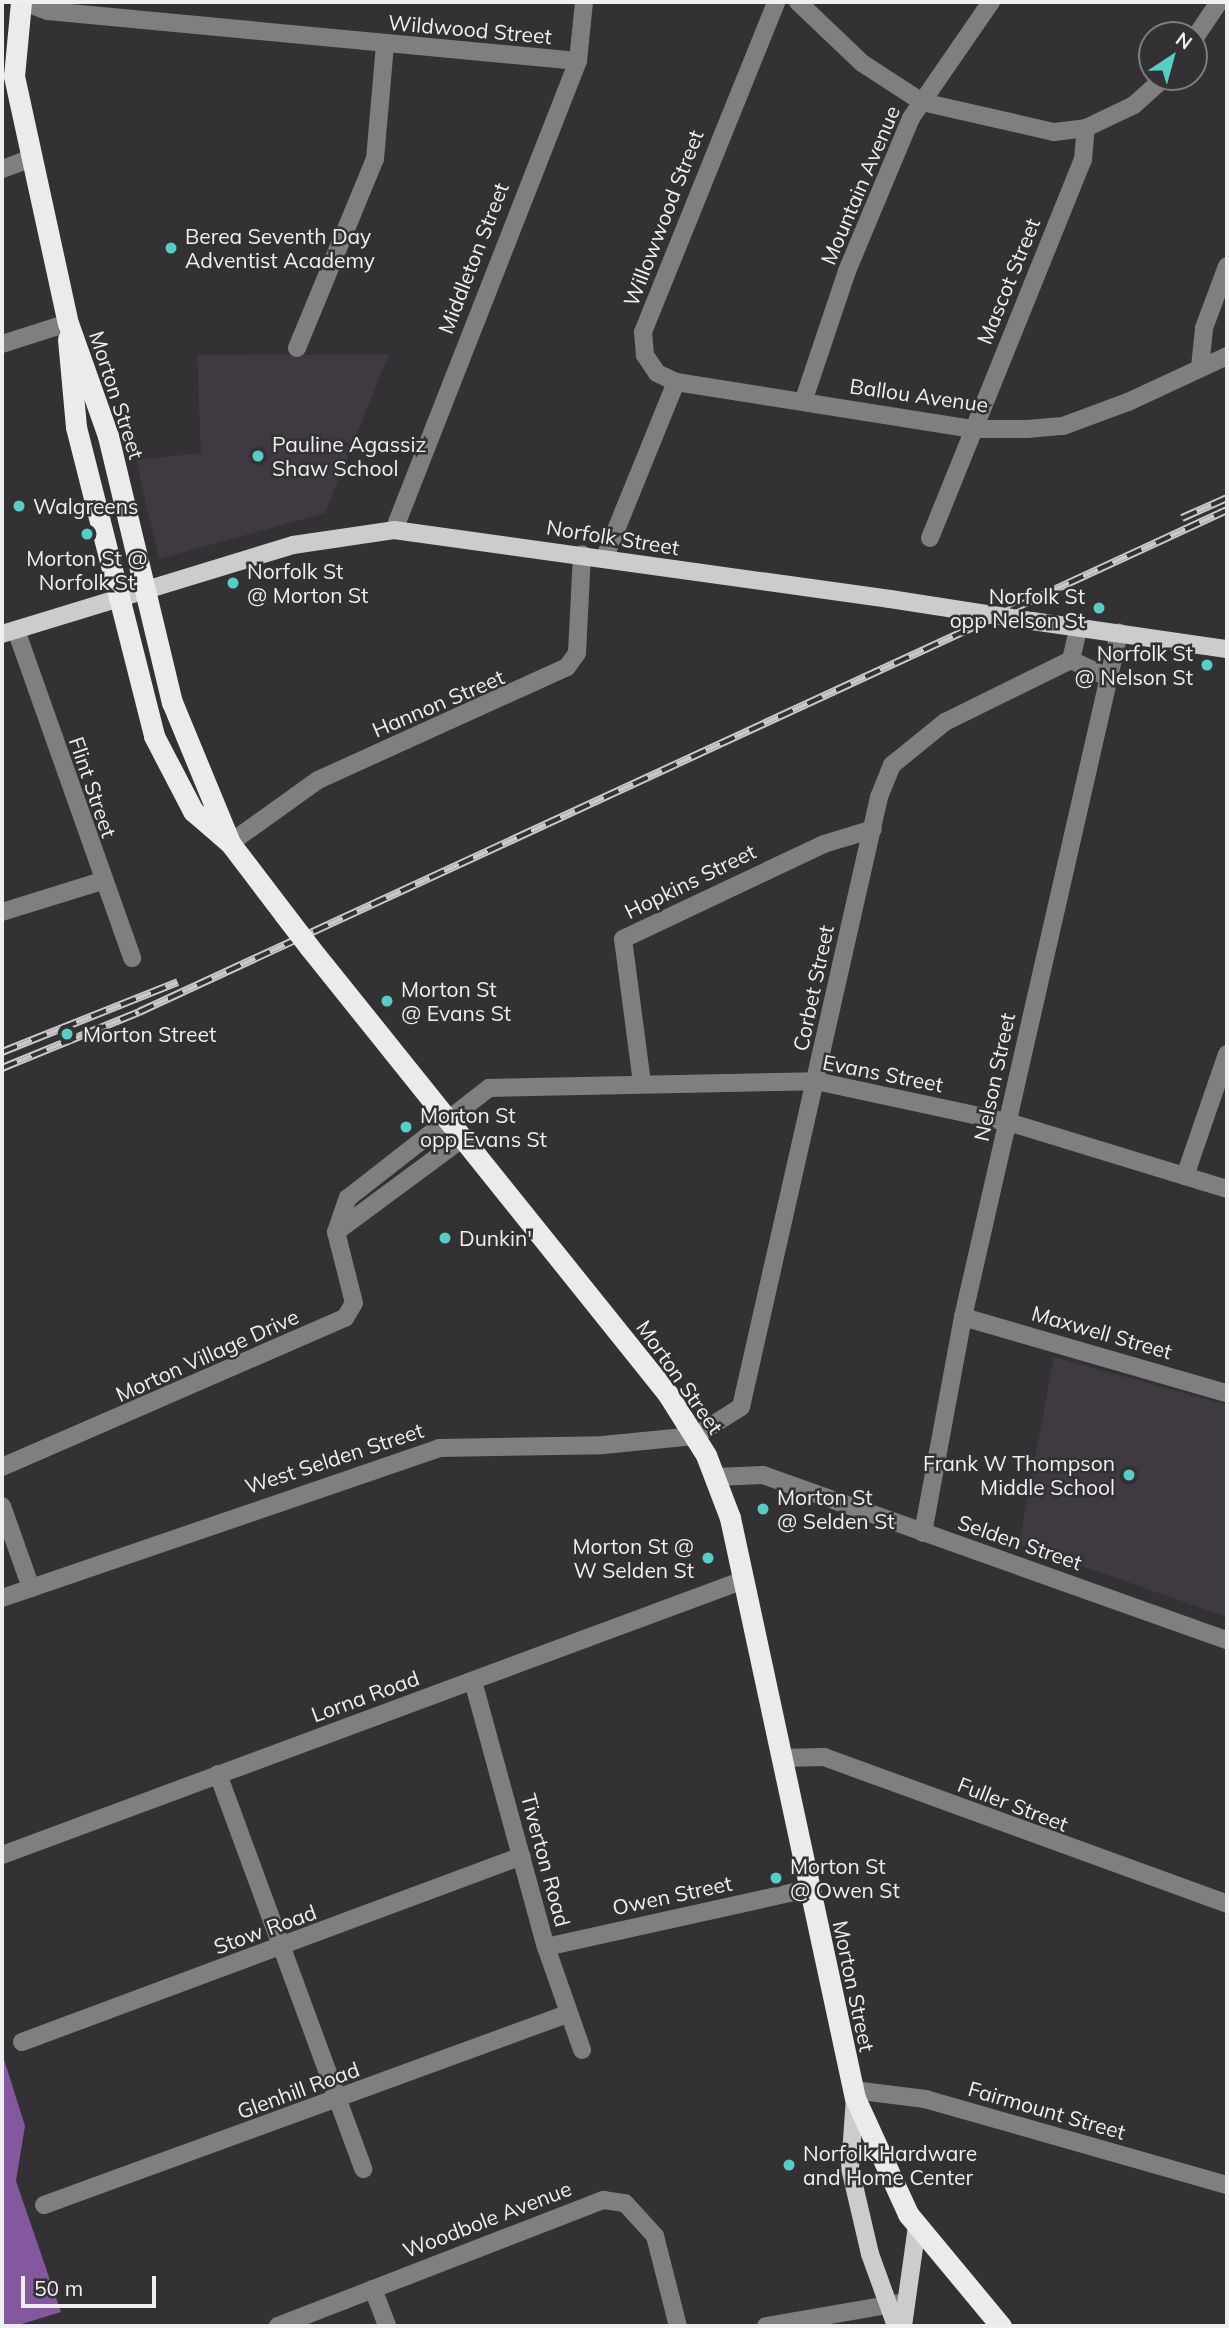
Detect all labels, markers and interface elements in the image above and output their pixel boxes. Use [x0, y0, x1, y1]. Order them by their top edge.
street label: Wildwood Street [387, 9, 553, 49]
north arrow [1138, 21, 1208, 91]
text: N [1171, 27, 1197, 55]
street label: Mountain Avenue [815, 102, 905, 268]
street label: Willowwood Street [618, 126, 708, 310]
street label: Middleton Street [433, 179, 513, 337]
street label: Mascot Street [971, 214, 1045, 348]
place label: Berea Seventh Day Adventist Academy [185, 223, 375, 273]
marker: Berea Seventh Day Adventist Academy [163, 240, 179, 256]
street label: Morton Street [84, 328, 150, 462]
street label: Ballou Avenue [848, 373, 990, 417]
place label: Pauline Agassiz Shaw School [272, 431, 426, 481]
marker: Pauline Agassiz Shaw School [250, 448, 266, 464]
place label: Walgreens [33, 493, 138, 519]
marker: Walgreens [11, 498, 27, 514]
street label: Norfolk Street [545, 514, 681, 560]
marker: Morton St @ Norfolk St [79, 526, 95, 542]
place label: Morton St @ Norfolk St [26, 545, 148, 595]
place label: Norfolk St @ Morton St [247, 558, 368, 608]
marker: Norfolk St @ Morton St [225, 575, 241, 591]
place label: Norfolk St opp Nelson St [950, 583, 1085, 633]
marker: Norfolk St opp Nelson St [1091, 600, 1107, 616]
place label: Norfolk St @ Nelson St [1074, 640, 1193, 690]
marker: Norfolk St @ Nelson St [1199, 657, 1215, 673]
street label: Hannon Street [368, 664, 508, 742]
street label: Flint Street [64, 733, 122, 841]
street label: Hopkins Street [620, 838, 760, 924]
street label: Corbet Street [787, 923, 839, 1053]
place label: Morton St @ Evans St [401, 976, 511, 1026]
marker: Morton St @ Evans St [379, 993, 395, 1009]
street label: Nelson Street [968, 1011, 1020, 1143]
place label: Morton Street [83, 1021, 216, 1047]
marker: Morton Street [57, 1024, 77, 1044]
street label: Evans Street [821, 1049, 945, 1097]
place label: Morton St opp Evans St [420, 1102, 547, 1152]
marker: Morton St opp Evans St [398, 1119, 414, 1135]
place label: Dunkin' [459, 1225, 532, 1251]
marker: Dunkin' [437, 1230, 453, 1246]
street label: Maxwell Street [1029, 1300, 1175, 1364]
street label: Morton Village Drive [112, 1303, 302, 1407]
street label: Morton Street [631, 1315, 729, 1439]
street label: West Selden Street [242, 1417, 426, 1499]
place label: Frank W Thompson Middle School [923, 1450, 1115, 1500]
marker: Frank W Thompson Middle School [1121, 1467, 1137, 1483]
place label: Morton St @ Selden St [777, 1484, 895, 1534]
marker: Morton St @ Selden St [755, 1501, 771, 1517]
street label: Selden Street [955, 1509, 1085, 1575]
place label: Morton St @ W Selden St [573, 1533, 694, 1583]
marker: Morton St @ W Selden St [700, 1550, 716, 1566]
street label: Lorna Road [308, 1665, 422, 1727]
street label: Fuller Street [954, 1771, 1072, 1837]
street label: Tiverton Road [516, 1791, 576, 1929]
place label: Morton St @ Owen St [790, 1853, 900, 1903]
street label: Owen Street [610, 1870, 734, 1920]
marker: Morton St @ Owen St [768, 1870, 784, 1886]
street label: Stow Road [210, 1899, 320, 1959]
street label: Morton Street [828, 1918, 880, 2054]
street label: Glenhill Road [233, 2056, 363, 2124]
street label: Fairmount Street [965, 2076, 1129, 2144]
place label: Norfolk Hardware and Home Center [803, 2140, 977, 2190]
marker: Norfolk Hardware and Home Center [781, 2157, 797, 2173]
street label: Woodbole Avenue [399, 2175, 575, 2263]
scale bar [24, 2262, 159, 2306]
text: 50 m [34, 2275, 83, 2301]

